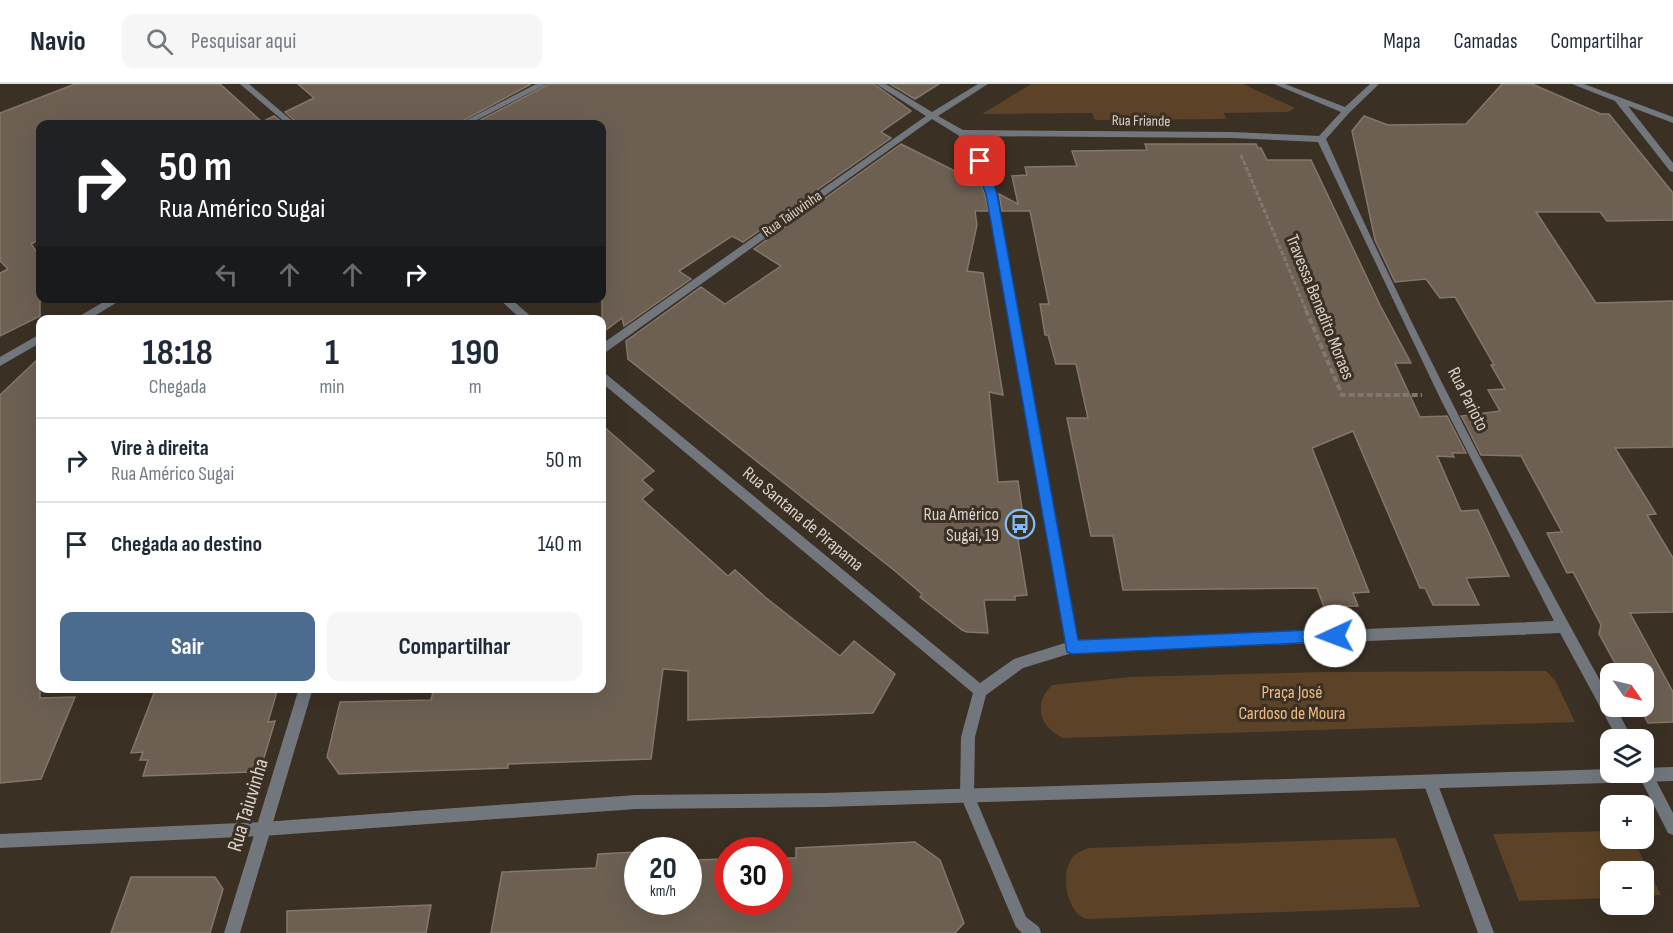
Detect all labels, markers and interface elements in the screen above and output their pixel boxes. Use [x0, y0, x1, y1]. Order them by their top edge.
search box [122, 14, 542, 68]
text: Navio [30, 25, 86, 58]
icon: search [143, 25, 176, 58]
text: Pesquisar aqui [191, 28, 296, 55]
text: Mapa [1383, 29, 1421, 54]
text: Camadas [1454, 29, 1517, 54]
text: Compartilhar [1550, 29, 1643, 54]
street label: Rua Friande [1112, 111, 1170, 131]
pin [954, 135, 1005, 186]
text: 50 m [159, 142, 232, 193]
icon: right [60, 144, 138, 222]
icon: arrive [963, 144, 996, 177]
street label: Rua Taiuvinha [758, 186, 826, 241]
text: Rua Américo Sugai [159, 193, 325, 225]
street label: Travessa Benedito Moraes [1281, 231, 1359, 383]
icon: left [210, 258, 243, 291]
icon: ahead [273, 258, 306, 291]
icon: ahead [336, 258, 369, 291]
icon: right [399, 258, 432, 291]
text: 18:18 [143, 332, 213, 375]
text: 1 [325, 332, 339, 375]
text: 190 [451, 332, 499, 375]
street label: Rua Parioto [1443, 364, 1493, 434]
text: Chegada [149, 375, 207, 399]
text: min [319, 375, 345, 399]
text: m [469, 375, 482, 399]
text: Vire à direita [111, 435, 209, 462]
icon: right [60, 444, 93, 477]
text: 50 m [546, 447, 582, 474]
text: Rua Américo Sugai [111, 462, 234, 486]
street label: Rua Santana de Pirapama [738, 462, 868, 576]
place label: Rua Américo Sugai, 19 [923, 504, 999, 546]
bus stop icon: Rua Américo Sugai, 19 [1004, 508, 1036, 540]
icon: arrive [60, 528, 93, 561]
text: Chegada ao destino [111, 531, 262, 558]
text: 140 m [538, 531, 582, 558]
position arrow [1303, 604, 1367, 668]
button: Sair [60, 612, 315, 681]
button: Compartilhar [327, 612, 582, 681]
north arrow [1600, 663, 1654, 717]
map controls [1600, 663, 1654, 915]
park label: Praça José Cardoso de Moura [1238, 682, 1346, 724]
button: layers [1600, 729, 1654, 783]
street label: Rua Taiuvinha [222, 755, 274, 855]
button: + [1600, 795, 1654, 849]
speed limit sign: 30 [714, 837, 792, 915]
text: 20 [649, 851, 677, 887]
button: − [1600, 861, 1654, 915]
text: km/h [650, 882, 676, 901]

